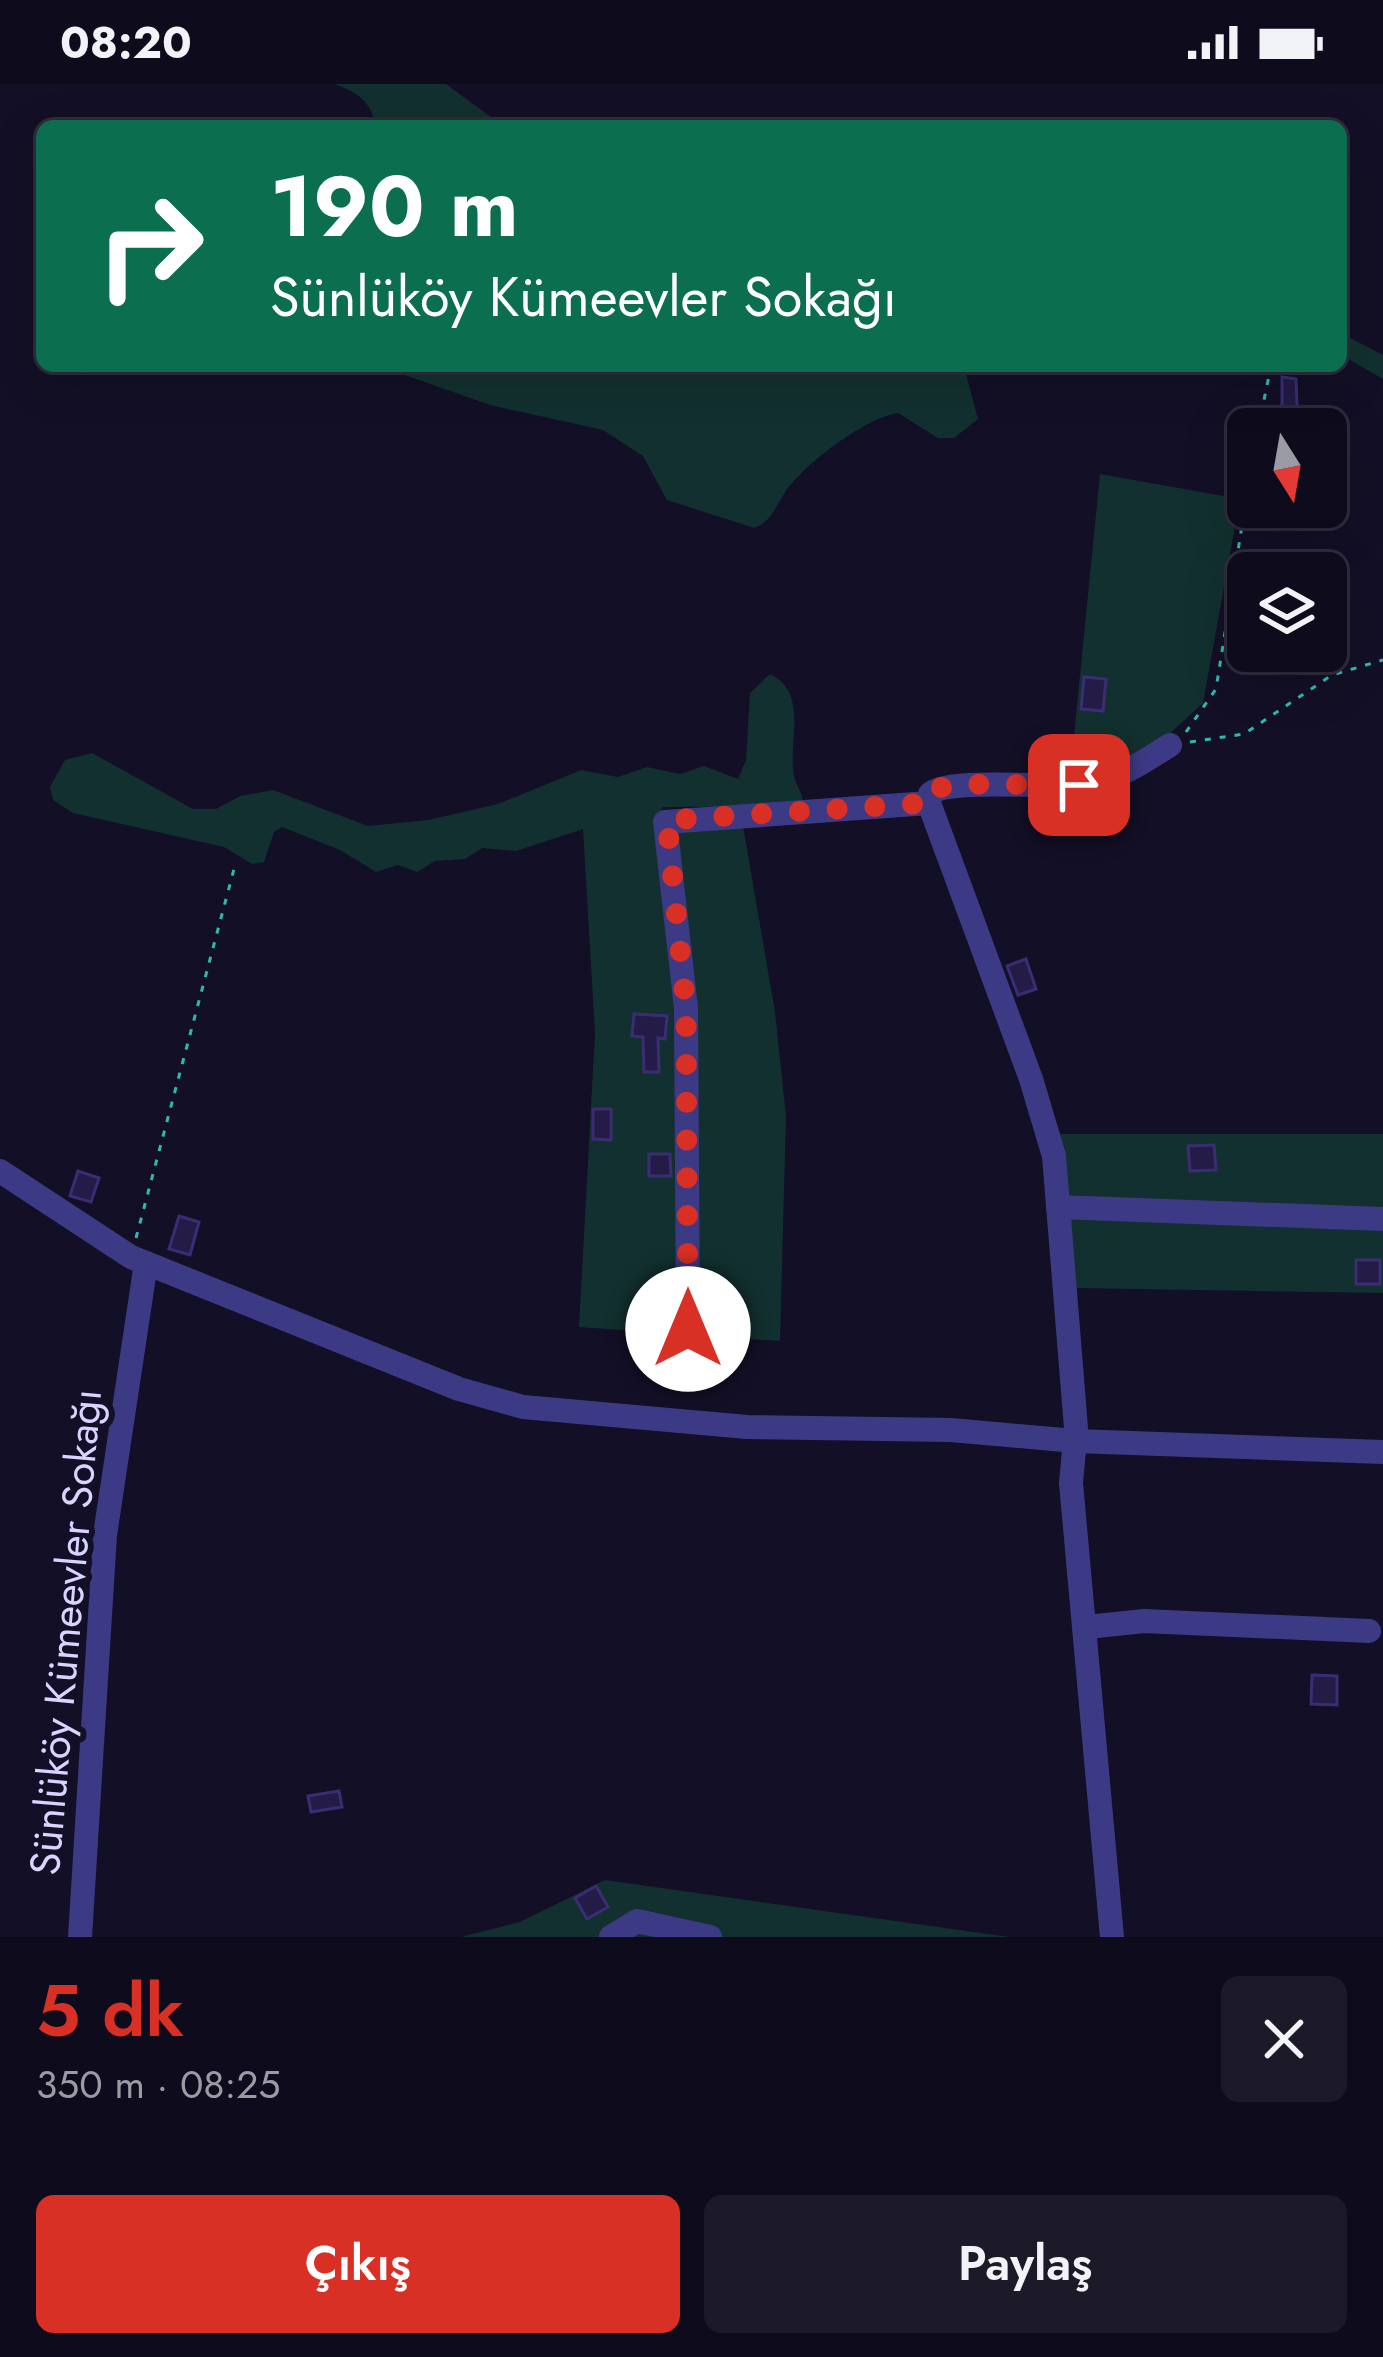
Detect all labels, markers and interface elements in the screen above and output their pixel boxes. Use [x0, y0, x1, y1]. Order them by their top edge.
text: 08:20 [60, 10, 192, 75]
text: 190 m [270, 146, 519, 268]
icon: right [72, 168, 228, 324]
text: Sünlüköy Kümeevler Sokağı [270, 258, 897, 336]
north arrow [1227, 408, 1347, 528]
map controls [1227, 408, 1347, 672]
button: layers [1227, 552, 1347, 672]
pin [1028, 734, 1130, 836]
icon: arrive [1046, 752, 1112, 818]
position arrow [625, 1266, 751, 1392]
street label: Sünlüköy Kümeevler Sokağı [14, 1387, 117, 1878]
text: 5 dk [36, 1959, 184, 2063]
button: close [1221, 1976, 1347, 2102]
text: 350 m · 08:25 [36, 2056, 281, 2113]
button: Çıkış [36, 2195, 680, 2333]
button: Paylaş [704, 2195, 1347, 2333]

